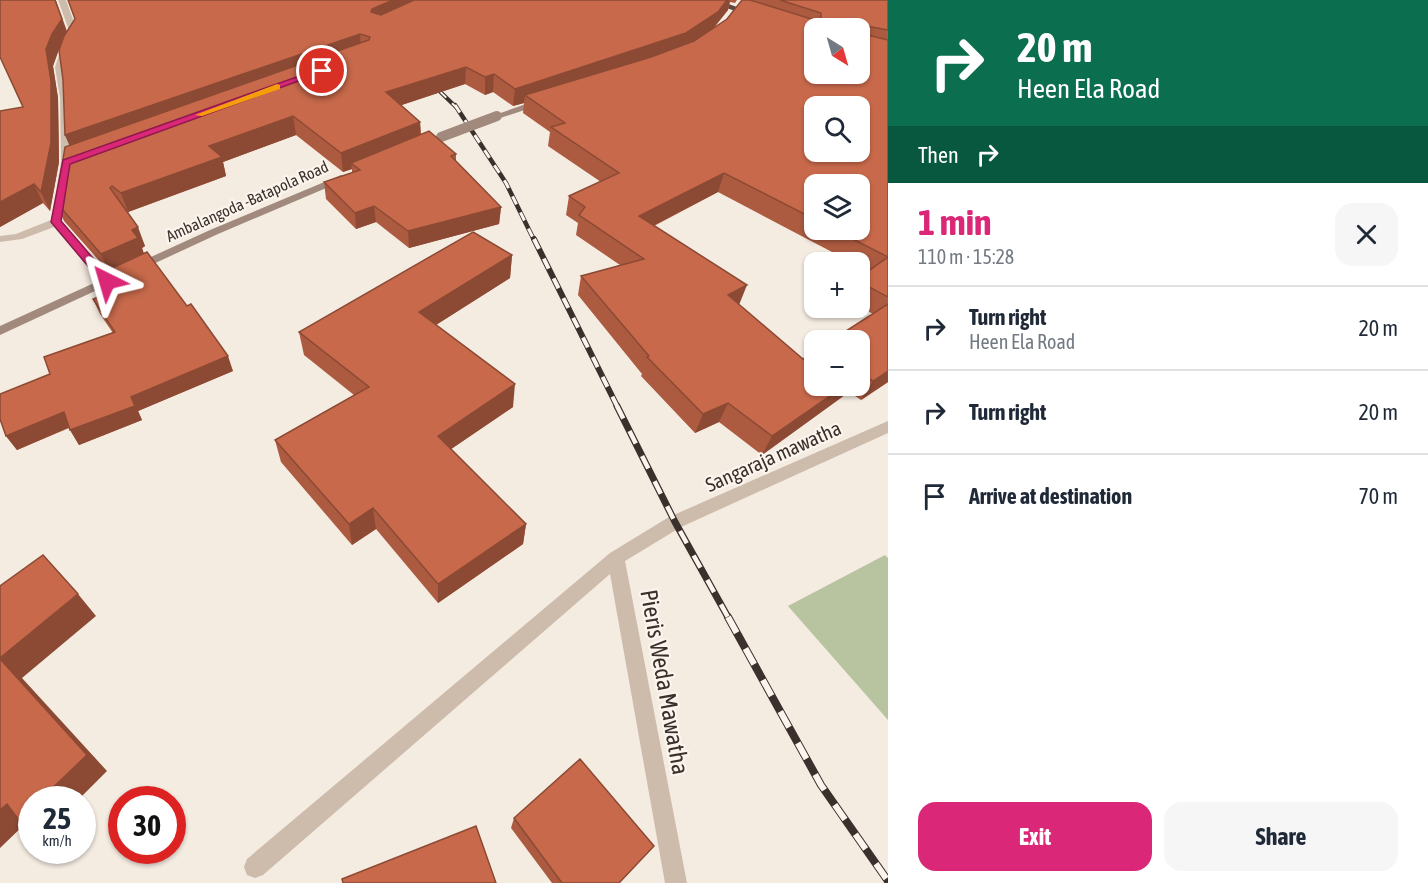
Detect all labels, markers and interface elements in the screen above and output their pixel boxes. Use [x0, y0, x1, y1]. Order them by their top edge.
north arrow [804, 18, 870, 84]
map controls [804, 18, 870, 396]
text: 20 m [1017, 23, 1092, 71]
icon: right [918, 24, 996, 102]
pin [296, 45, 347, 96]
icon: arrive [305, 54, 338, 87]
text: Heen Ela Road [1017, 73, 1160, 104]
button: search [804, 96, 870, 162]
icon: right [971, 138, 1004, 171]
text: Then [918, 142, 959, 168]
street label: Ambalangoda -Batapola Road [163, 157, 331, 246]
button: layers [804, 174, 870, 240]
text: 1 min [918, 201, 992, 243]
button: close [1335, 203, 1398, 266]
text: 110 m · 15:28 [918, 245, 1014, 268]
position arrow [75, 249, 139, 313]
button: + [804, 252, 870, 318]
text: Turn right [969, 304, 1046, 330]
icon: right [918, 312, 951, 345]
text: 20 m [1358, 315, 1398, 341]
button: − [804, 330, 870, 396]
text: Heen Ela Road [969, 330, 1075, 353]
icon: right [918, 396, 951, 429]
text: Turn right [969, 399, 1046, 425]
text: 20 m [1358, 399, 1398, 425]
street label: Sangaraja mawatha [702, 416, 844, 496]
icon: arrive [918, 480, 951, 513]
text: Arrive at destination [969, 483, 1132, 509]
text: 70 m [1358, 483, 1398, 509]
street label: Pieris Weda Mawatha [635, 587, 695, 777]
speed limit sign: 30 [108, 786, 186, 864]
text: 25 [43, 801, 71, 835]
button: Exit [918, 802, 1152, 871]
button: Share [1164, 802, 1398, 871]
text: km/h [42, 832, 72, 849]

